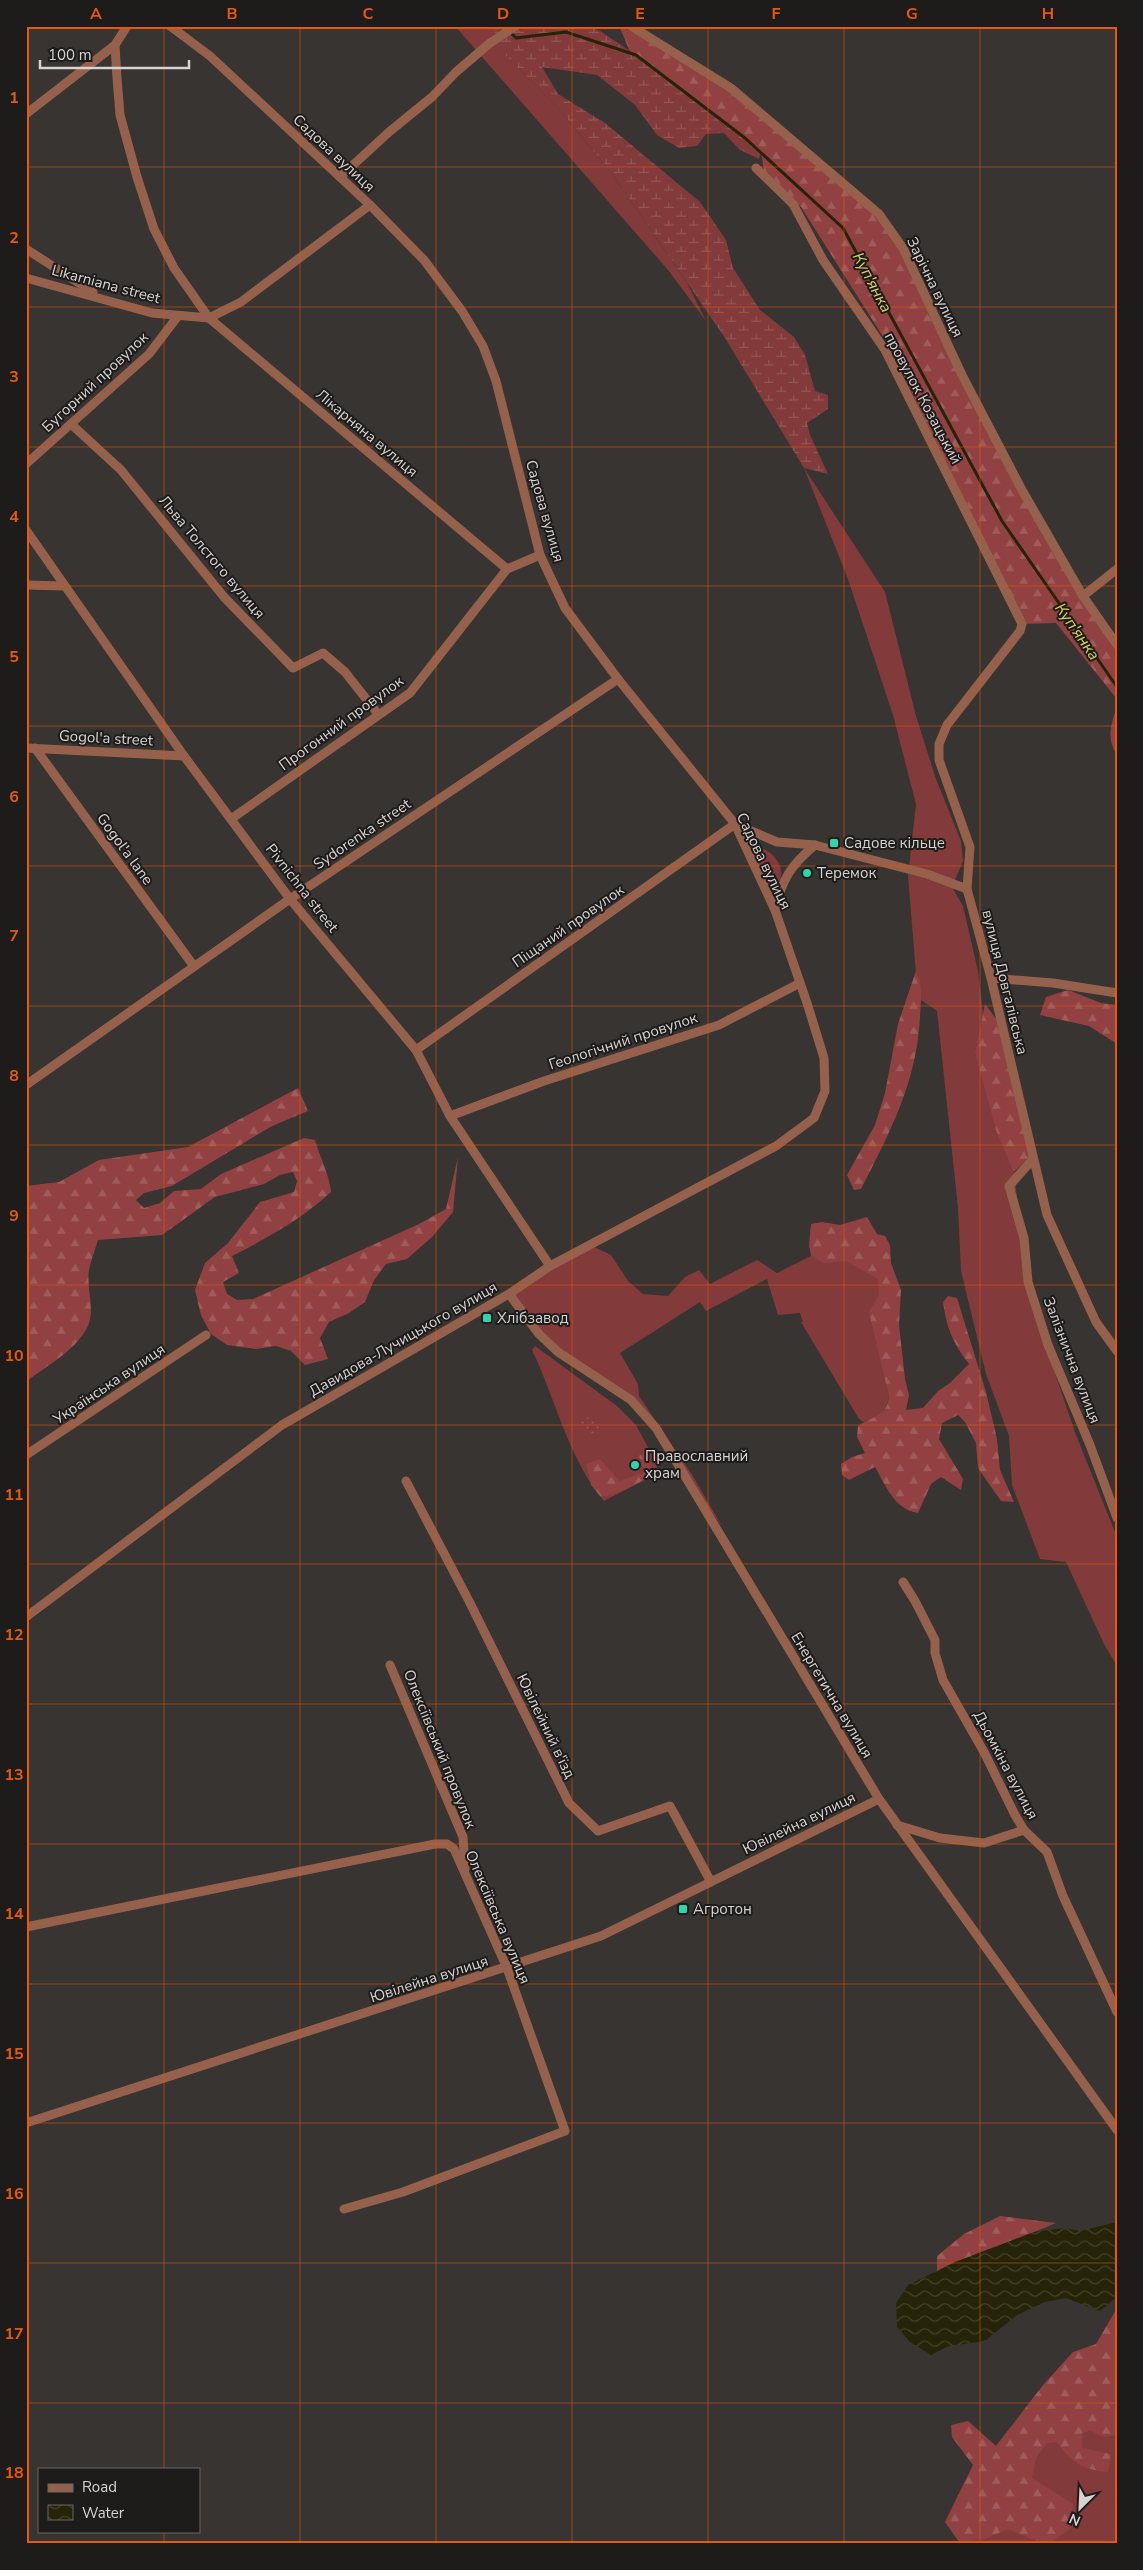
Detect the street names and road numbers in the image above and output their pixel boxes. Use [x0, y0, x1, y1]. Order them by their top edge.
street label: Садова вулиця [289, 110, 379, 196]
street label: Зарічна вулиця [902, 234, 968, 340]
street label: Likarniana street [50, 260, 163, 308]
street label: Бугорний провулок [37, 327, 153, 437]
street label: провулок Козацький [880, 329, 966, 467]
street label: Лікарняна вулиця [312, 384, 422, 482]
street label: Садова вулиця [521, 457, 569, 565]
street label: Льва Толстого вулиця [154, 491, 270, 623]
street label: Прогонний провулок [275, 671, 407, 775]
street label: Gogol'a street [58, 726, 154, 750]
street label: Sydorenka street [309, 794, 415, 874]
street label: Gogol'a lane [92, 809, 158, 889]
street label: Садова вулиця [732, 809, 796, 913]
street label: Pivnichna street [261, 840, 343, 937]
street label: Піщаний провулок [508, 880, 628, 972]
street label: вулиця Довгалівська [977, 908, 1033, 1056]
street label: Геологічний провулок [546, 1007, 700, 1075]
street label: Давидова-Лучицького вулиця [305, 1277, 501, 1401]
street label: Залізнична вулиця [1039, 1294, 1105, 1426]
street label: Українська вулиця [48, 1339, 169, 1430]
street label: Енергетична вулиця [786, 1628, 878, 1762]
street label: Олексіївський провулок [399, 1667, 481, 1832]
street label: Ювілейний в'їзд [512, 1670, 580, 1782]
street label: Дьомкіна вулиця [969, 1707, 1043, 1823]
street label: Ювілейна вулиця [739, 1787, 859, 1859]
street label: Олексіївська вулиця [461, 1847, 535, 1987]
street label: Ювілейна вулиця [367, 1950, 491, 2008]

